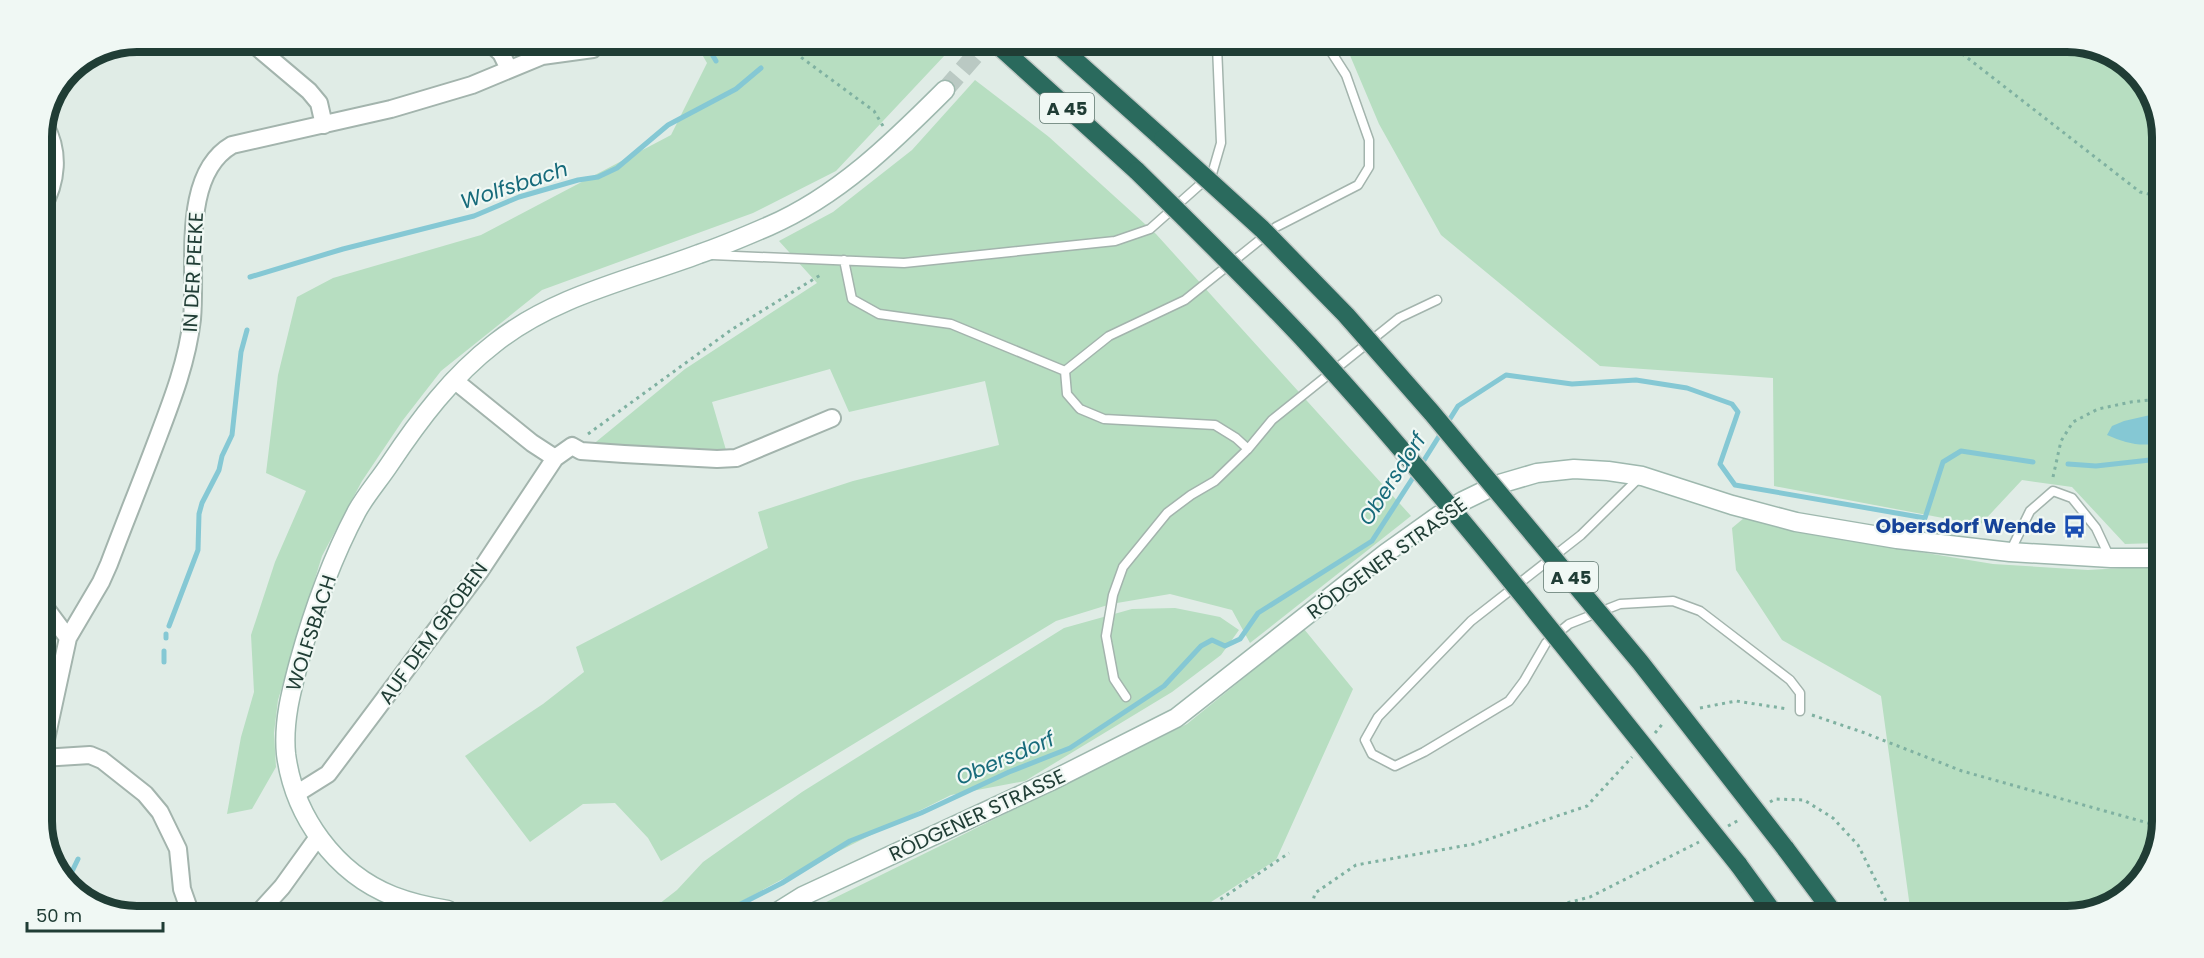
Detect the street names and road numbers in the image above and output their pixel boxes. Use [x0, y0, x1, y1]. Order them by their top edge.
road number: A 45 [1040, 93, 1094, 123]
street label: IN DER PEEKE [176, 211, 210, 333]
street label: RÖDGENER STRASSE [1301, 490, 1473, 626]
street label: AUF DEM GROBEN [372, 556, 494, 710]
road number: A 45 [1544, 562, 1598, 592]
street label: WOLFSBACH [279, 571, 343, 695]
street label: RÖDGENER STRASSE [884, 762, 1070, 868]

